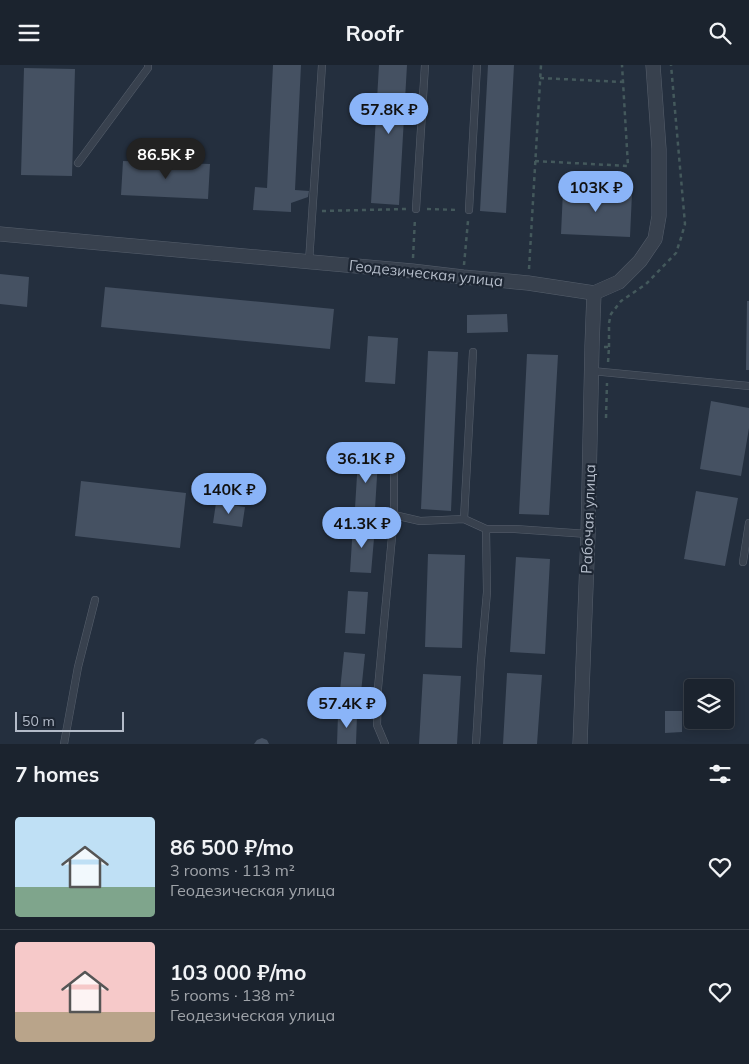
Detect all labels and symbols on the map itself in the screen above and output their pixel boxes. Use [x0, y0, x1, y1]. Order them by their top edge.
pin: 57.8K ₽ [343, 93, 435, 135]
pin: 86.5K ₽ [120, 137, 212, 180]
pin: 103K ₽ [555, 171, 637, 213]
street label: Геодезическая улица [348, 255, 504, 291]
pin: 36.1K ₽ [320, 441, 412, 484]
street label: Рабочая улица [577, 464, 599, 574]
pin: 140K ₽ [188, 473, 270, 515]
pin: 41.3K ₽ [316, 507, 408, 549]
pin: 57.4K ₽ [301, 687, 393, 729]
scale bar [15, 709, 124, 732]

